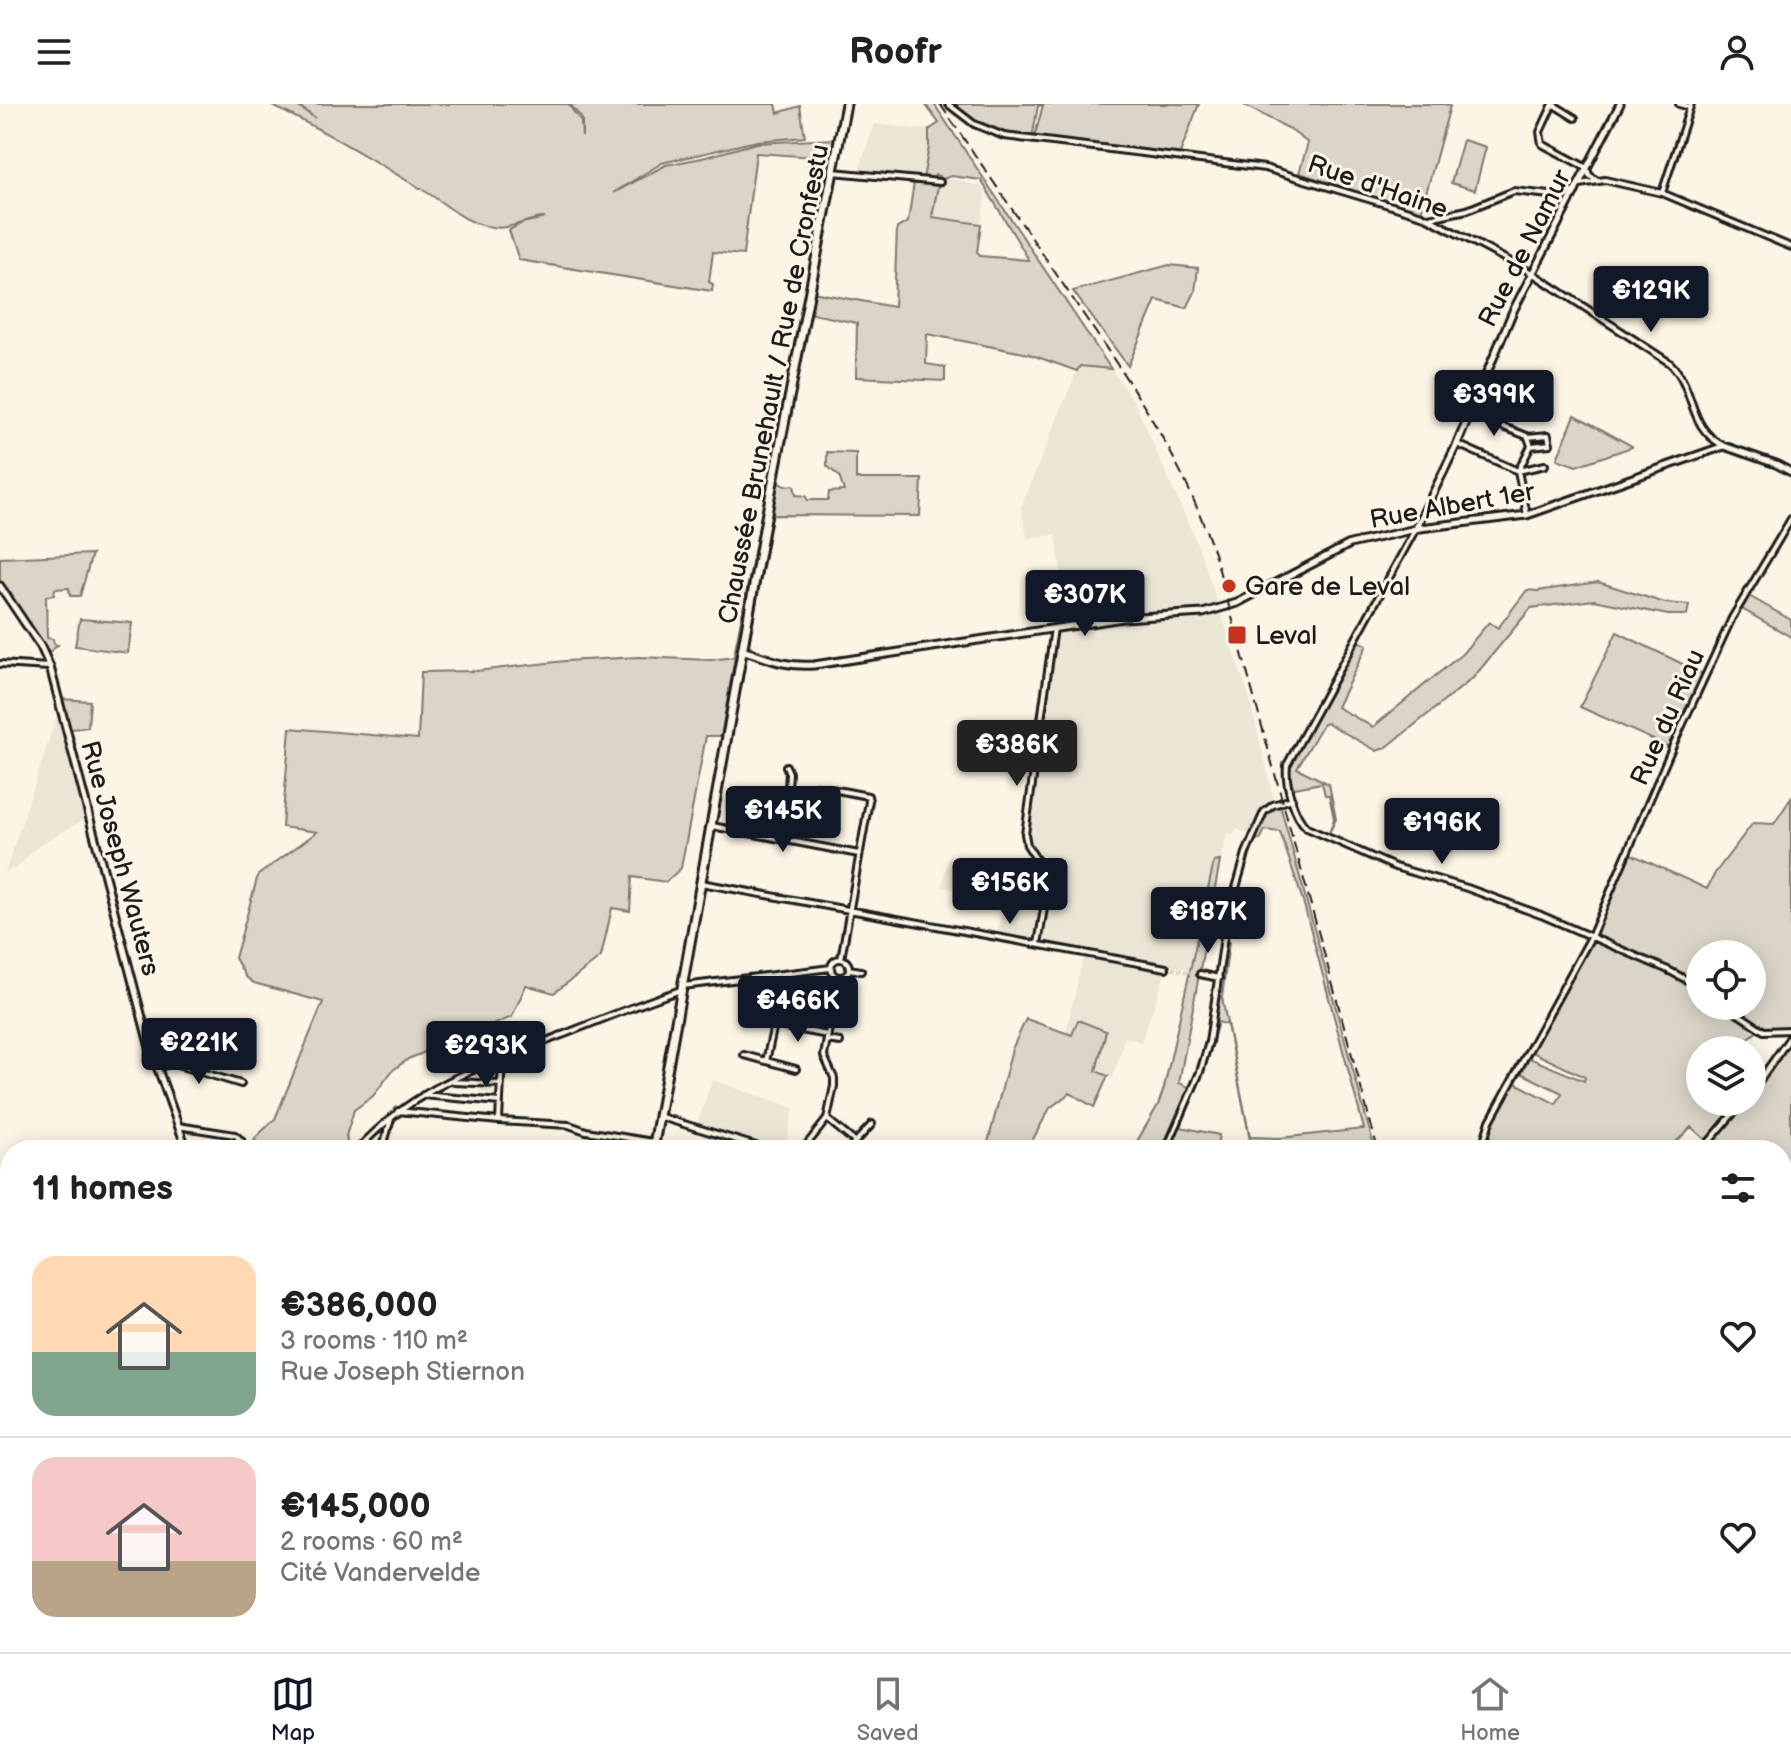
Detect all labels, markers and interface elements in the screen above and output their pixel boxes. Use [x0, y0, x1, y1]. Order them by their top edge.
icon: menu [32, 30, 76, 74]
icon: person [1715, 30, 1759, 74]
text: Roofr [849, 31, 942, 74]
street label: Chaussée Brunehault / Rue de Cronfestu [713, 142, 836, 627]
street label: Rue d'Haine [1303, 149, 1452, 226]
street label: Rue de Namur [1472, 164, 1579, 332]
pin: €129K [1595, 266, 1707, 334]
text: €129K [1611, 276, 1691, 307]
pin: €399K [1438, 370, 1550, 438]
text: €399K [1453, 380, 1535, 411]
street label: Rue Albert 1er [1367, 477, 1538, 536]
pin: €307K [1029, 570, 1141, 638]
place label: Gare de Leval [1245, 572, 1410, 603]
marker: Gare de Leval [1220, 577, 1238, 595]
text: €307K [1043, 580, 1127, 611]
place label: Leval [1255, 621, 1317, 652]
marker: Leval [1226, 624, 1248, 646]
street label: Rue du Riau [1625, 645, 1712, 790]
pin: €386K [961, 720, 1073, 788]
text: €386K [975, 730, 1059, 761]
street label: Rue Joseph Wauters [73, 738, 166, 979]
pin: €145K [727, 786, 839, 854]
text: €145K [744, 796, 822, 827]
pin: €196K [1386, 798, 1498, 866]
text: €196K [1402, 808, 1482, 839]
pin: €156K [954, 858, 1066, 926]
text: €156K [971, 868, 1050, 899]
pin: €187K [1152, 887, 1264, 955]
text: €187K [1169, 897, 1247, 928]
map controls [1686, 940, 1766, 1116]
button: locate [1686, 940, 1766, 1020]
pin: €466K [742, 976, 854, 1044]
text: €466K [756, 986, 840, 1017]
pin: €221K [143, 1018, 255, 1086]
pin: €293K [430, 1021, 542, 1089]
text: €221K [160, 1028, 238, 1059]
text: €293K [444, 1031, 528, 1062]
button: layers [1686, 1036, 1766, 1116]
icon: filters [1716, 1166, 1760, 1210]
text: 11 homes [32, 1168, 173, 1209]
text: €386,000 [280, 1285, 438, 1326]
icon: home [96, 1288, 192, 1384]
icon: heart [1716, 1314, 1760, 1358]
text: 3 rooms · 110 m² [280, 1326, 468, 1357]
text: Rue Joseph Stiernon [280, 1357, 525, 1388]
text: €145,000 [280, 1486, 431, 1527]
icon: home [96, 1489, 192, 1585]
icon: heart [1716, 1515, 1760, 1559]
text: 2 rooms · 60 m² [280, 1527, 463, 1558]
text: Cité Vandervelde [280, 1558, 480, 1589]
tab: Map [271, 1672, 315, 1747]
tab: Saved [857, 1672, 919, 1747]
tab: Home [1460, 1672, 1520, 1747]

